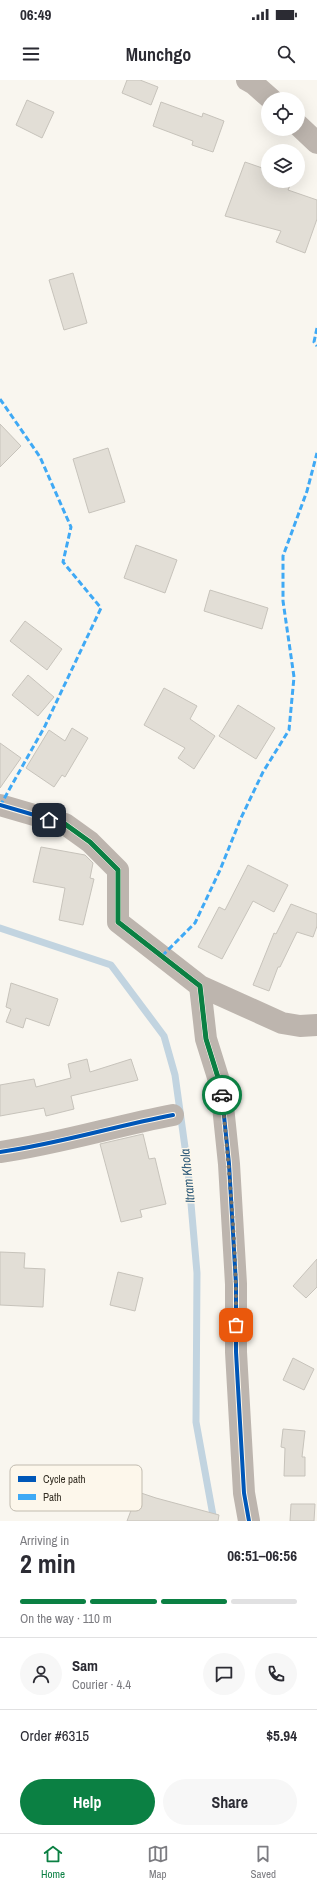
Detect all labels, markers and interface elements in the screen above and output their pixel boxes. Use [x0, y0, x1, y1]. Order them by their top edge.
text: 06:49 [20, 4, 51, 25]
text: Munchgo [126, 42, 191, 67]
icon: menu [20, 43, 42, 65]
icon: search [275, 43, 297, 65]
map controls [261, 92, 305, 188]
button: locate [261, 92, 305, 136]
button: layers [261, 144, 305, 188]
pin [32, 803, 66, 837]
icon: home [38, 809, 60, 831]
courier [202, 1075, 242, 1115]
icon: car [211, 1084, 233, 1106]
water label: Itram Khola [176, 1148, 199, 1204]
pin [219, 1308, 253, 1342]
icon: bag [225, 1314, 247, 1336]
legend [10, 1465, 142, 1511]
text: Cycle path [43, 1472, 86, 1486]
text: Path [43, 1490, 62, 1504]
text: Arriving in [20, 1532, 69, 1549]
text: 06:51–06:56 [227, 1545, 297, 1566]
text: 2 min [20, 1546, 76, 1581]
text: On the way · 110 m [20, 1610, 112, 1627]
button: person [20, 1653, 62, 1695]
button: chat [203, 1653, 245, 1695]
button: phone [255, 1653, 297, 1695]
text: Sam [72, 1655, 98, 1676]
text: Courier · 4.4 [72, 1676, 131, 1693]
text: Order #6315 [20, 1725, 89, 1746]
text: $5.94 [266, 1725, 297, 1746]
button: Help [20, 1779, 155, 1825]
button: Share [163, 1779, 297, 1825]
tab: Home [41, 1843, 65, 1881]
tab: Map [147, 1843, 169, 1881]
tab: Saved [251, 1843, 276, 1881]

